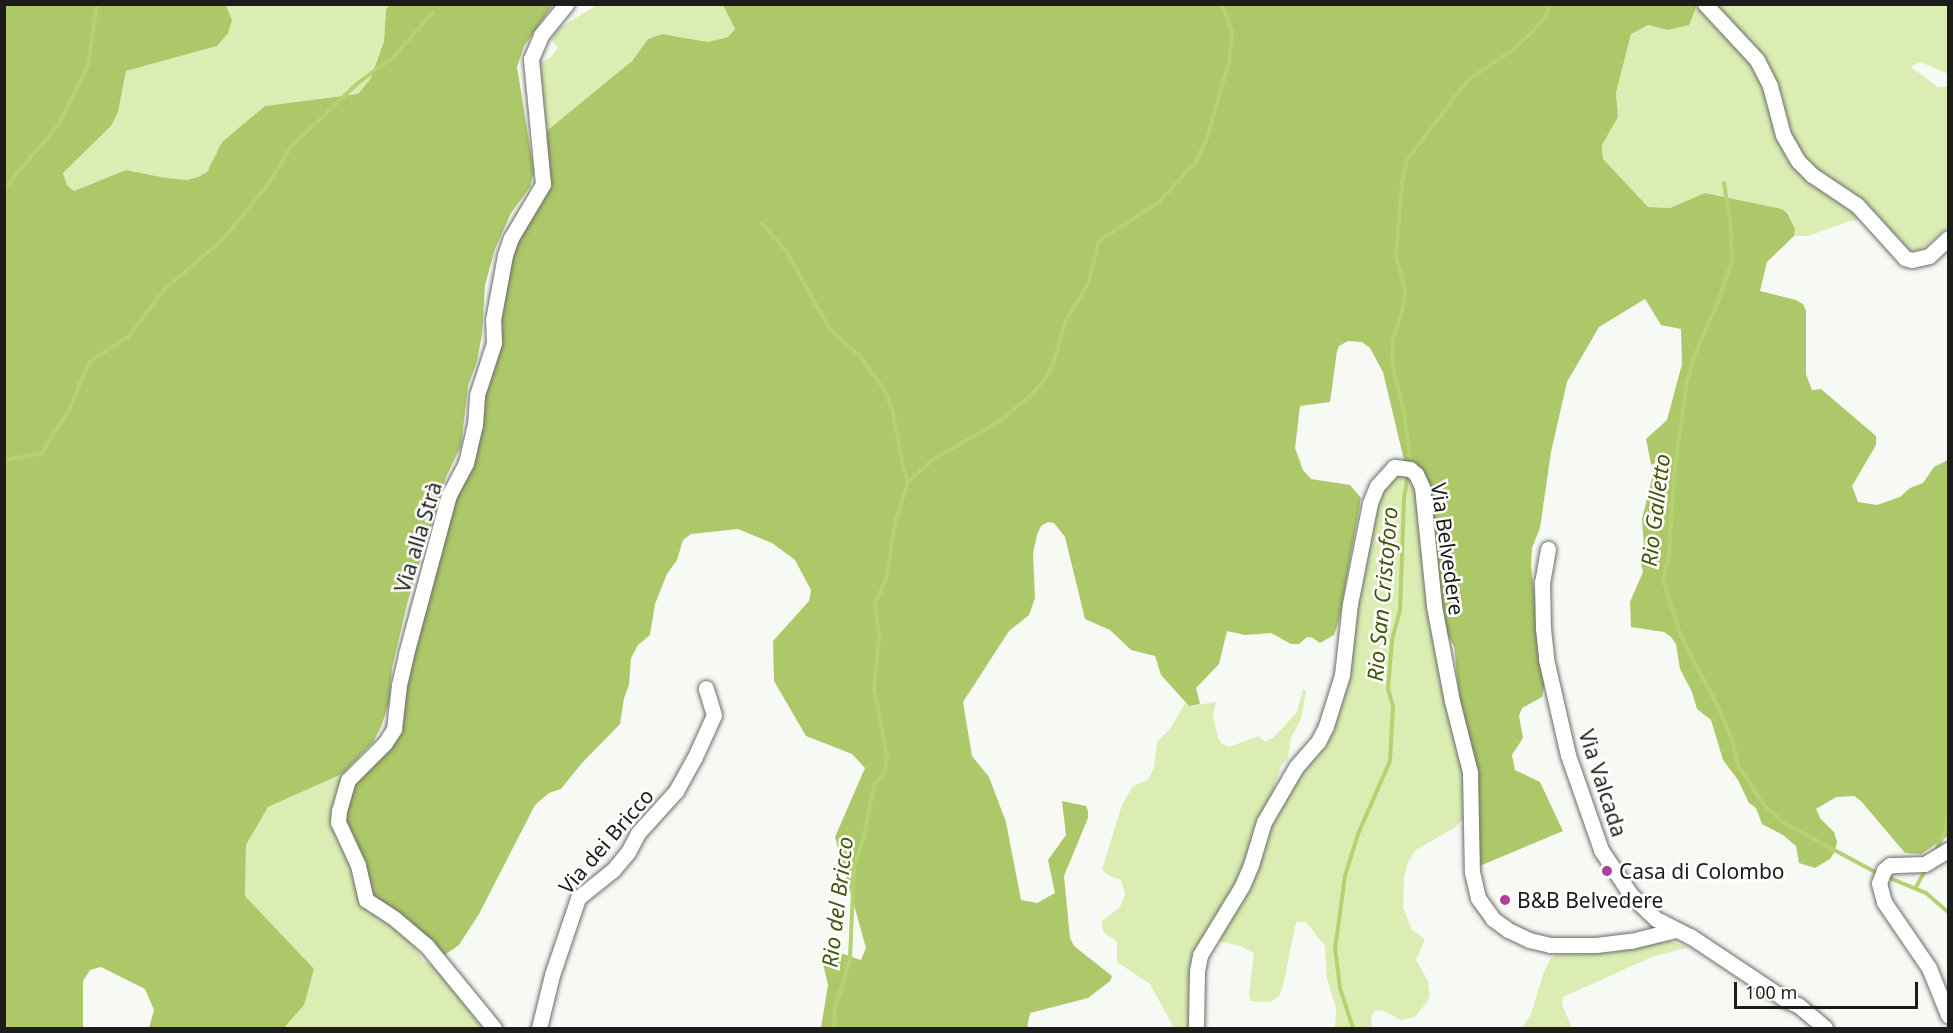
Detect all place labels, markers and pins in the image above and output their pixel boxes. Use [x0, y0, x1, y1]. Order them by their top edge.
place label: Casa di Colombo [1619, 858, 1785, 884]
marker: Casa di Colombo [1600, 864, 1614, 878]
place label: B&B Belvedere [1517, 887, 1663, 913]
marker: B&B Belvedere [1498, 893, 1512, 907]

